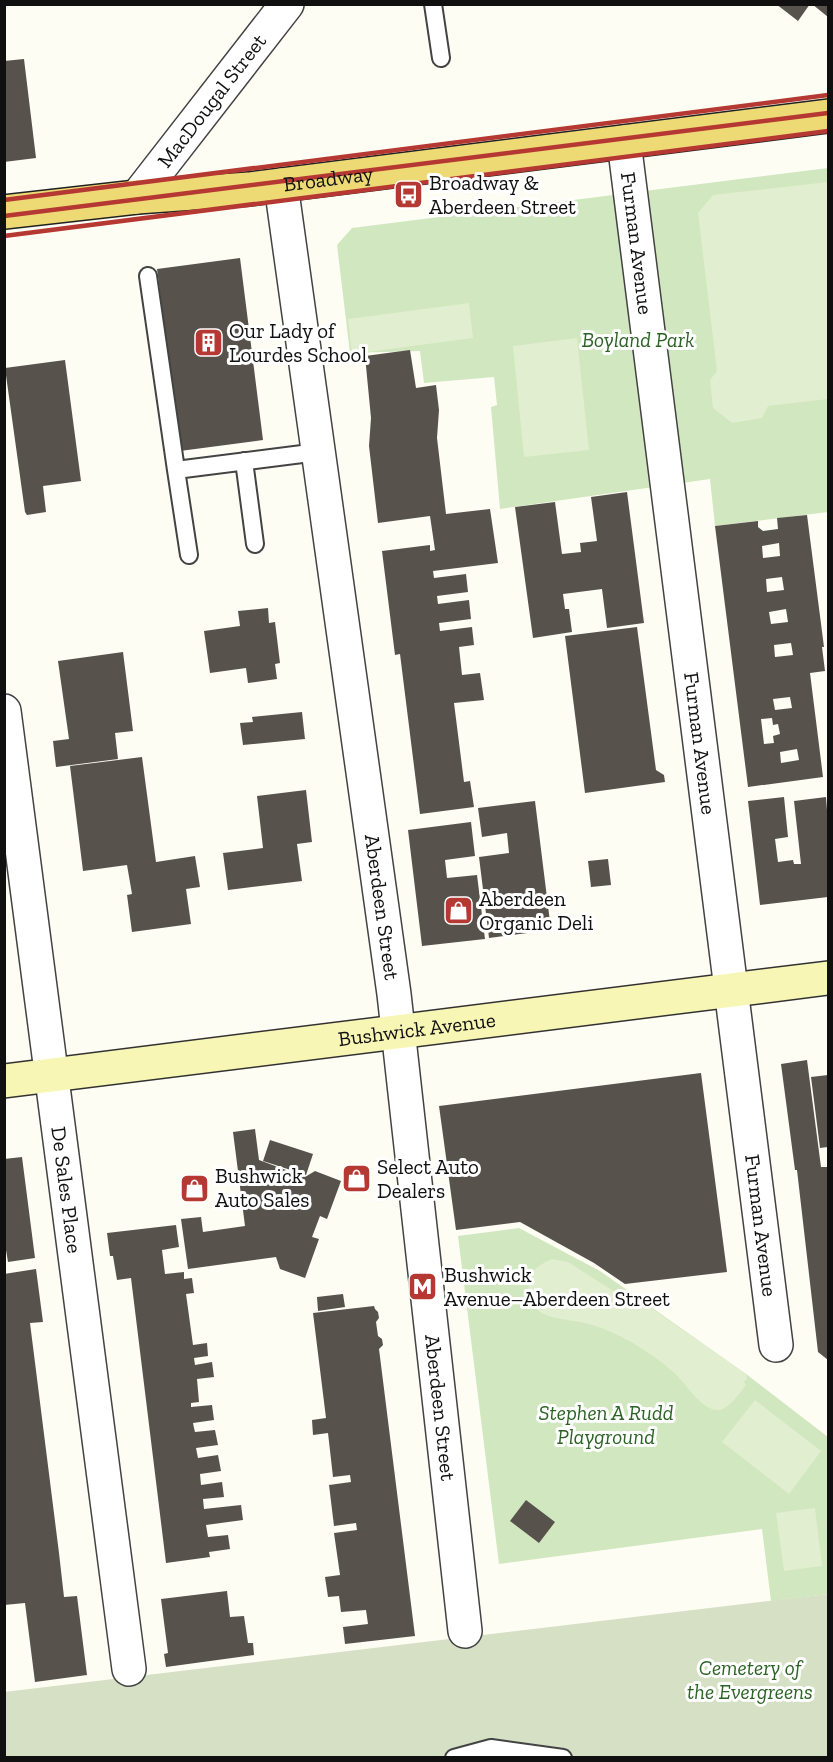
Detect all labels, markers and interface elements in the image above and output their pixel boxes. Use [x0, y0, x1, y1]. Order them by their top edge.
street label: MacDougal Street [152, 28, 271, 172]
street label: Broadway [282, 160, 375, 197]
place label: Broadway & Aberdeen Street [429, 170, 576, 219]
street label: Furman Avenue [616, 170, 659, 316]
bus stop icon: Broadway & Aberdeen Street [392, 179, 424, 211]
place label: Our Lady of Lourdes School [229, 318, 367, 367]
building icon: Our Lady of Lourdes School [192, 327, 224, 359]
park label: Boyland Park [582, 327, 694, 352]
street label: Furman Avenue [679, 670, 722, 816]
street label: Aberdeen Street [360, 832, 405, 982]
place label: Aberdeen Organic Deli [479, 886, 593, 935]
shop icon: Aberdeen Organic Deli [442, 895, 474, 927]
street label: Bushwick Avenue [337, 1007, 497, 1051]
street label: De Sales Place [46, 1125, 88, 1255]
street label: Furman Avenue [740, 1153, 783, 1298]
place label: Select Auto Dealers [377, 1154, 479, 1203]
place label: Bushwick Auto Sales [215, 1163, 309, 1212]
shop icon: Select Auto Dealers [340, 1163, 372, 1195]
shop icon: Bushwick Auto Sales [178, 1172, 210, 1204]
place label: Bushwick Avenue–Aberdeen Street [444, 1262, 670, 1311]
metro station icon: Bushwick Avenue–Aberdeen Street [407, 1271, 439, 1303]
street label: Aberdeen Street [420, 1333, 461, 1482]
park label: Stephen A Rudd Playground [539, 1400, 674, 1449]
park label: Cemetery of the Evergreens [687, 1655, 813, 1704]

